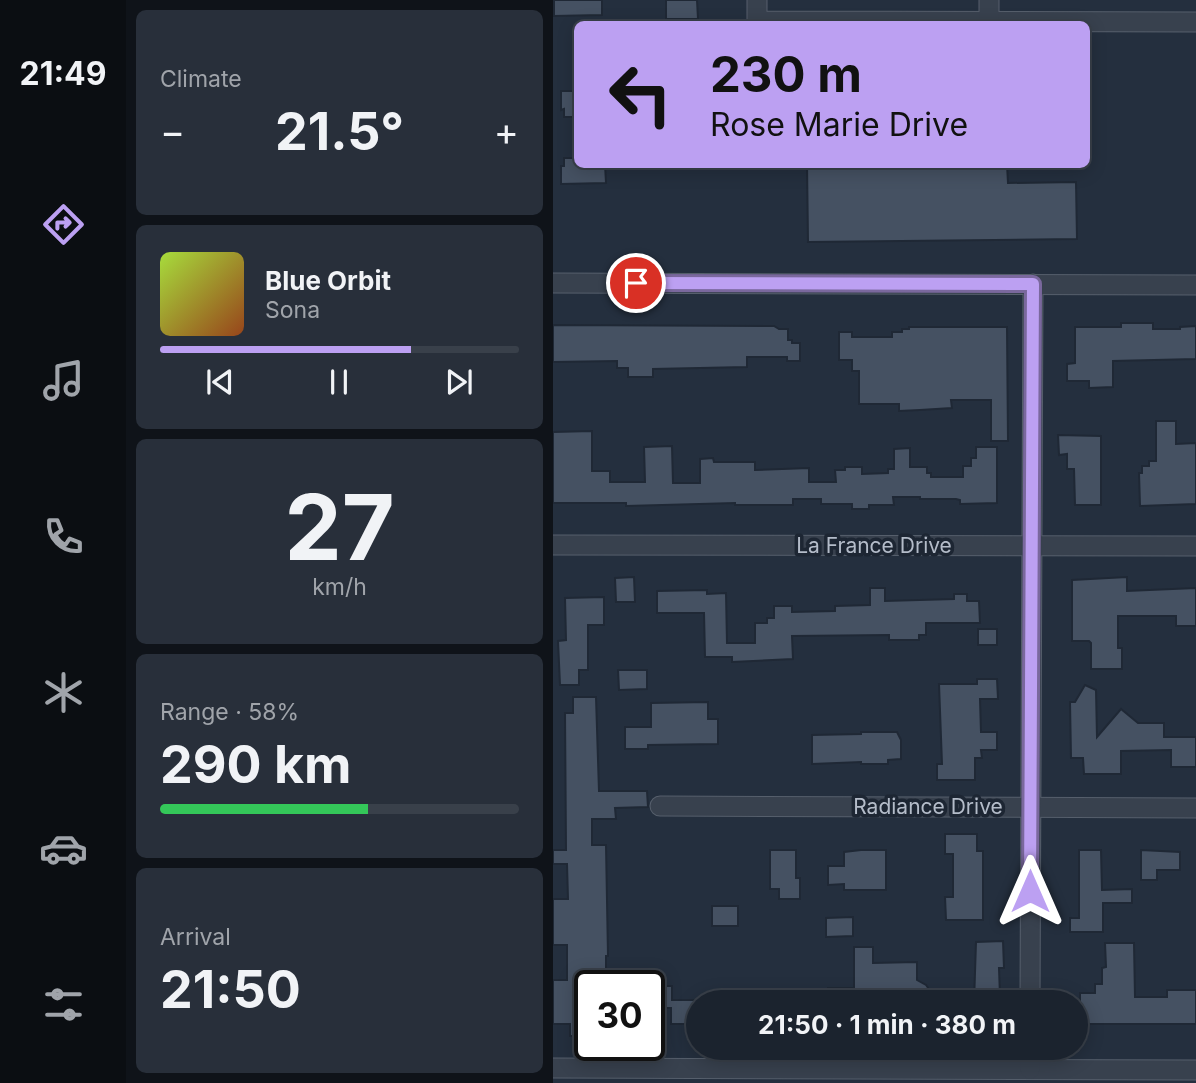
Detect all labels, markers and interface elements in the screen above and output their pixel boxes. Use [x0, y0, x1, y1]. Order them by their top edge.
text: 230 m [710, 45, 862, 104]
icon: left [595, 49, 686, 140]
text: 21:49 [19, 54, 107, 93]
text: Climate [160, 65, 242, 93]
text: 21.5° [275, 100, 404, 163]
text: Rose Marie Drive [710, 105, 968, 144]
text: − [160, 108, 185, 154]
text: + [494, 108, 519, 154]
icon: directions [39, 200, 88, 249]
pin [606, 253, 666, 313]
icon: arrive [617, 264, 655, 302]
text: Blue Orbit [265, 265, 391, 296]
text: Sona [265, 296, 320, 324]
icon: music [39, 356, 88, 405]
icon: previous [201, 363, 239, 401]
icon: pause [320, 363, 358, 401]
icon: next [440, 363, 478, 401]
text: 27 [284, 472, 395, 582]
icon: phone [39, 512, 88, 561]
street label: La France Drive [796, 533, 952, 558]
text: km/h [312, 573, 367, 601]
icon: climate [39, 668, 88, 717]
text: Range · 58% [160, 698, 299, 726]
text: 290 km [160, 733, 352, 796]
street label: Radiance Drive [853, 794, 1003, 819]
icon: car [39, 824, 88, 873]
position arrow [993, 854, 1067, 928]
text: Arrival [160, 923, 231, 951]
text: 21:50 [160, 958, 301, 1021]
speed limit sign: 30 [574, 970, 665, 1061]
icon: filters [39, 980, 88, 1029]
text: 21:50 · 1 min · 380 m [758, 1009, 1016, 1040]

